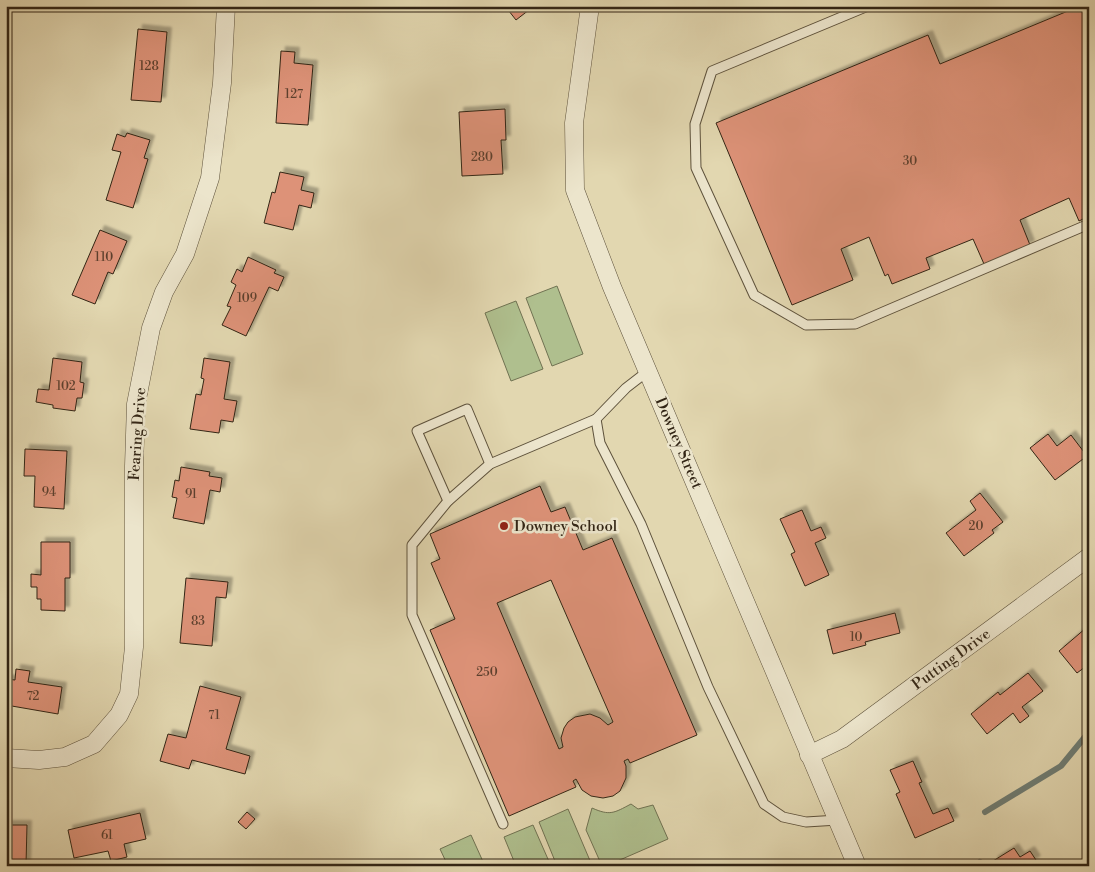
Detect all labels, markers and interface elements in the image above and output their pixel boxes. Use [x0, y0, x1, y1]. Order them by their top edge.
house number: 128 [139, 59, 159, 74]
house number: 127 [285, 87, 303, 102]
house number: 280 [471, 150, 493, 165]
house number: 30 [903, 154, 917, 169]
house number: 110 [95, 250, 113, 265]
house number: 109 [237, 291, 257, 306]
house number: 102 [56, 379, 76, 394]
street label: Fearing Drive [125, 387, 150, 481]
street label: Downey Street [651, 395, 707, 493]
house number: 94 [42, 485, 56, 500]
house number: 91 [185, 487, 198, 502]
place label: Downey School [514, 517, 618, 536]
house number: 20 [969, 519, 983, 534]
marker: Downey School [498, 520, 510, 532]
house number: 83 [191, 614, 205, 629]
street label: Putting Drive [908, 625, 994, 694]
house number: 10 [850, 630, 862, 645]
house number: 250 [476, 665, 498, 680]
house number: 72 [27, 689, 40, 704]
house number: 71 [208, 708, 221, 723]
house number: 61 [101, 828, 114, 843]

